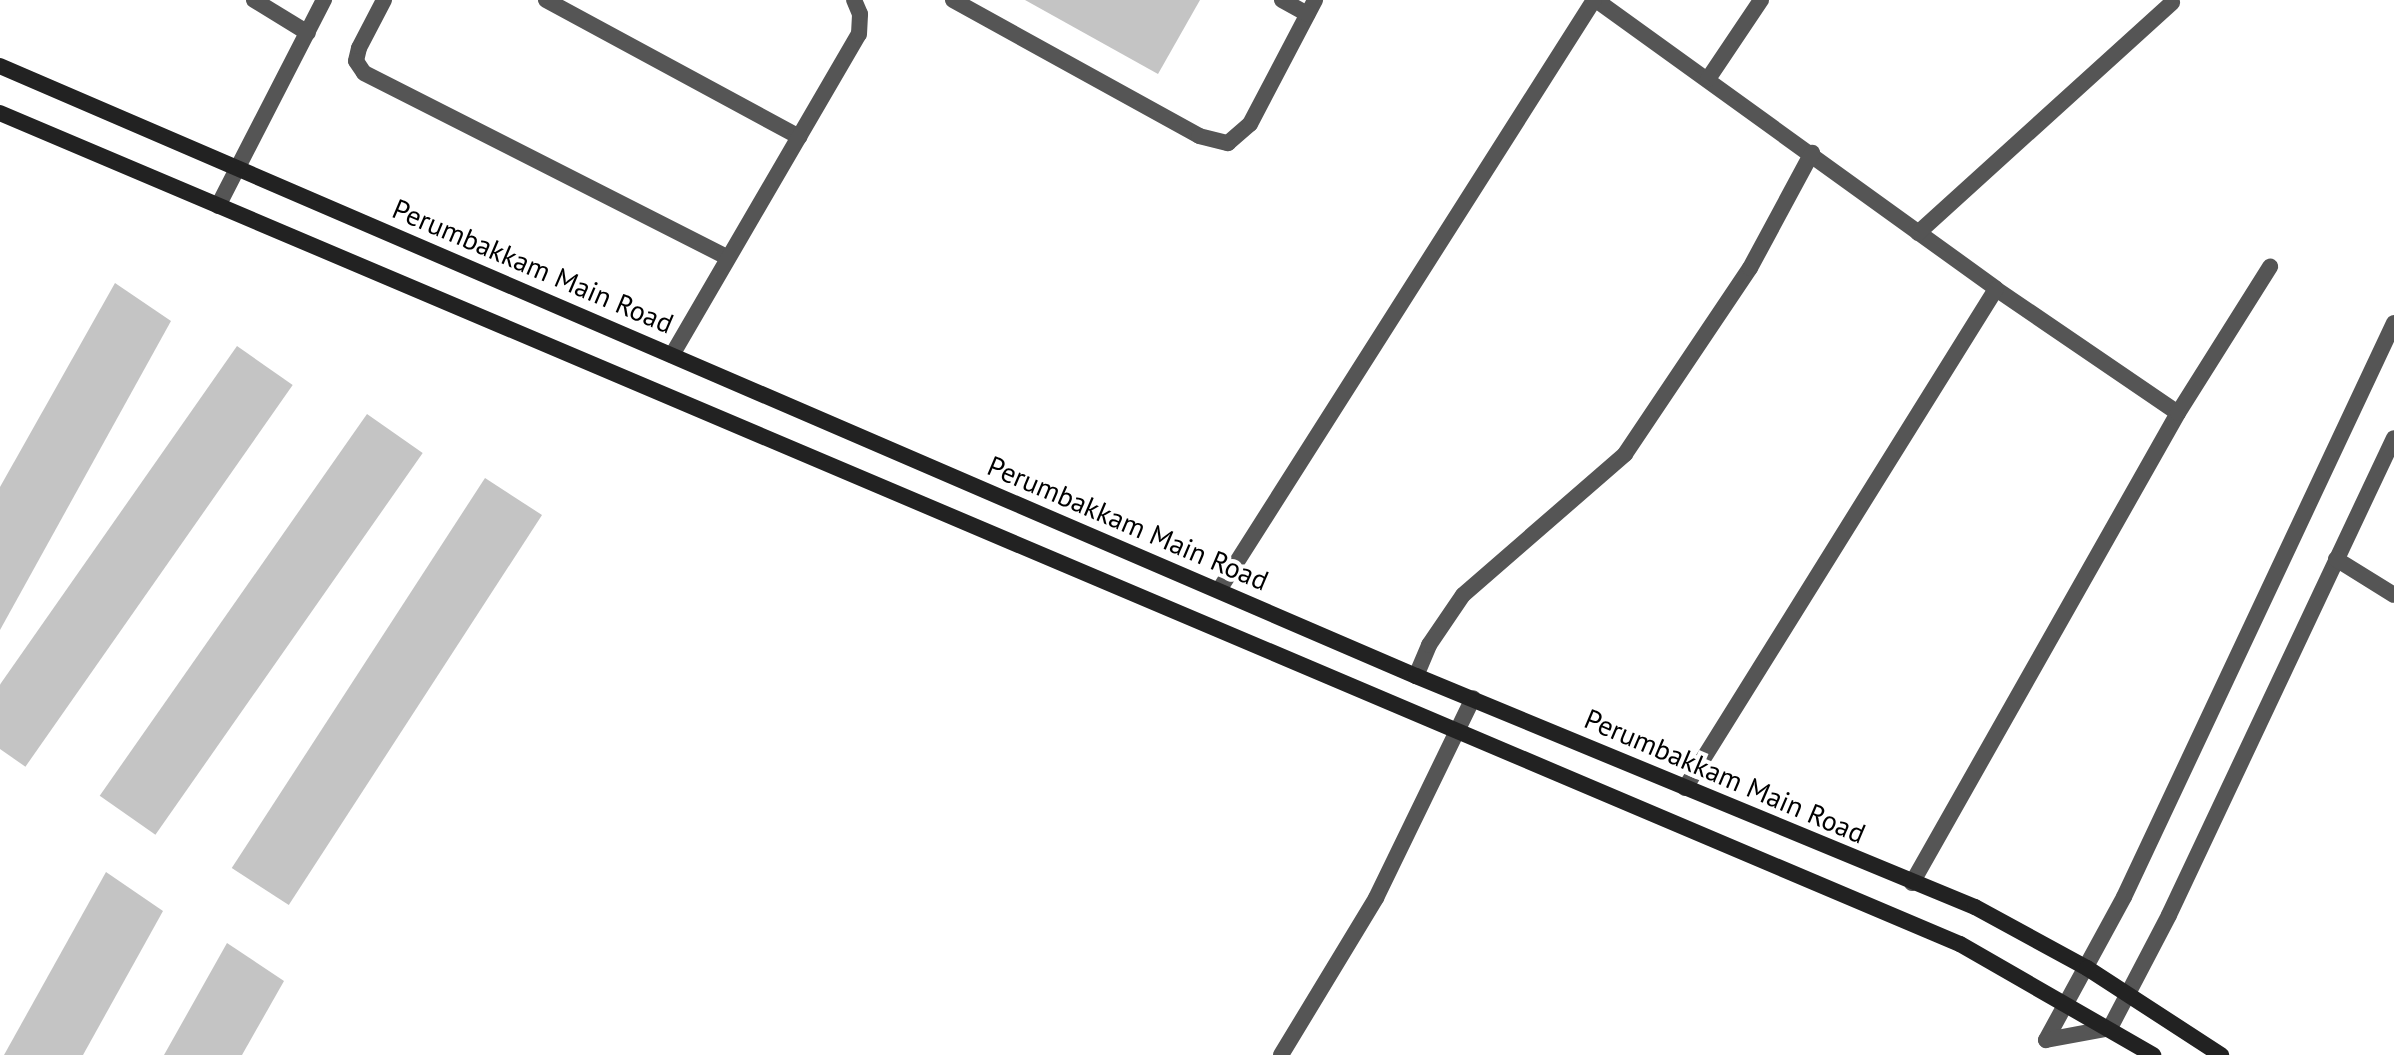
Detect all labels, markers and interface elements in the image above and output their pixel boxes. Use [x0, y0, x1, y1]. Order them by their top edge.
street label: Perumbakkam Main Road [388, 192, 678, 340]
street label: Perumbakkam Main Road [983, 449, 1273, 597]
street label: Perumbakkam Main Road [1580, 702, 1870, 850]

